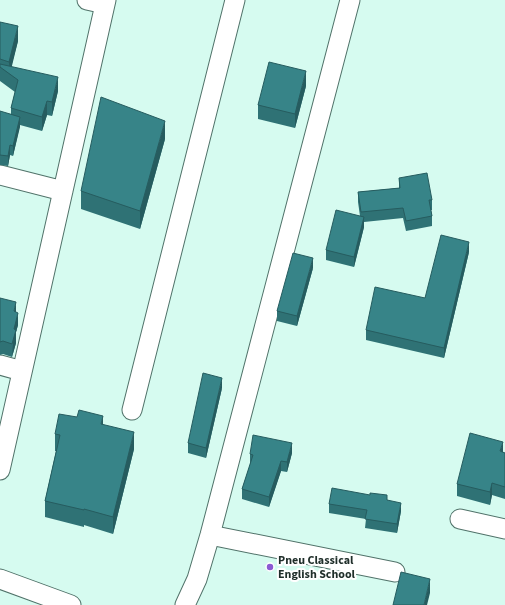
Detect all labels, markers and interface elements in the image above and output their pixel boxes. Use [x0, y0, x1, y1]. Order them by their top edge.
place label: Pneu Classical English School [278, 552, 356, 583]
marker: Pneu Classical English School [265, 562, 275, 572]

